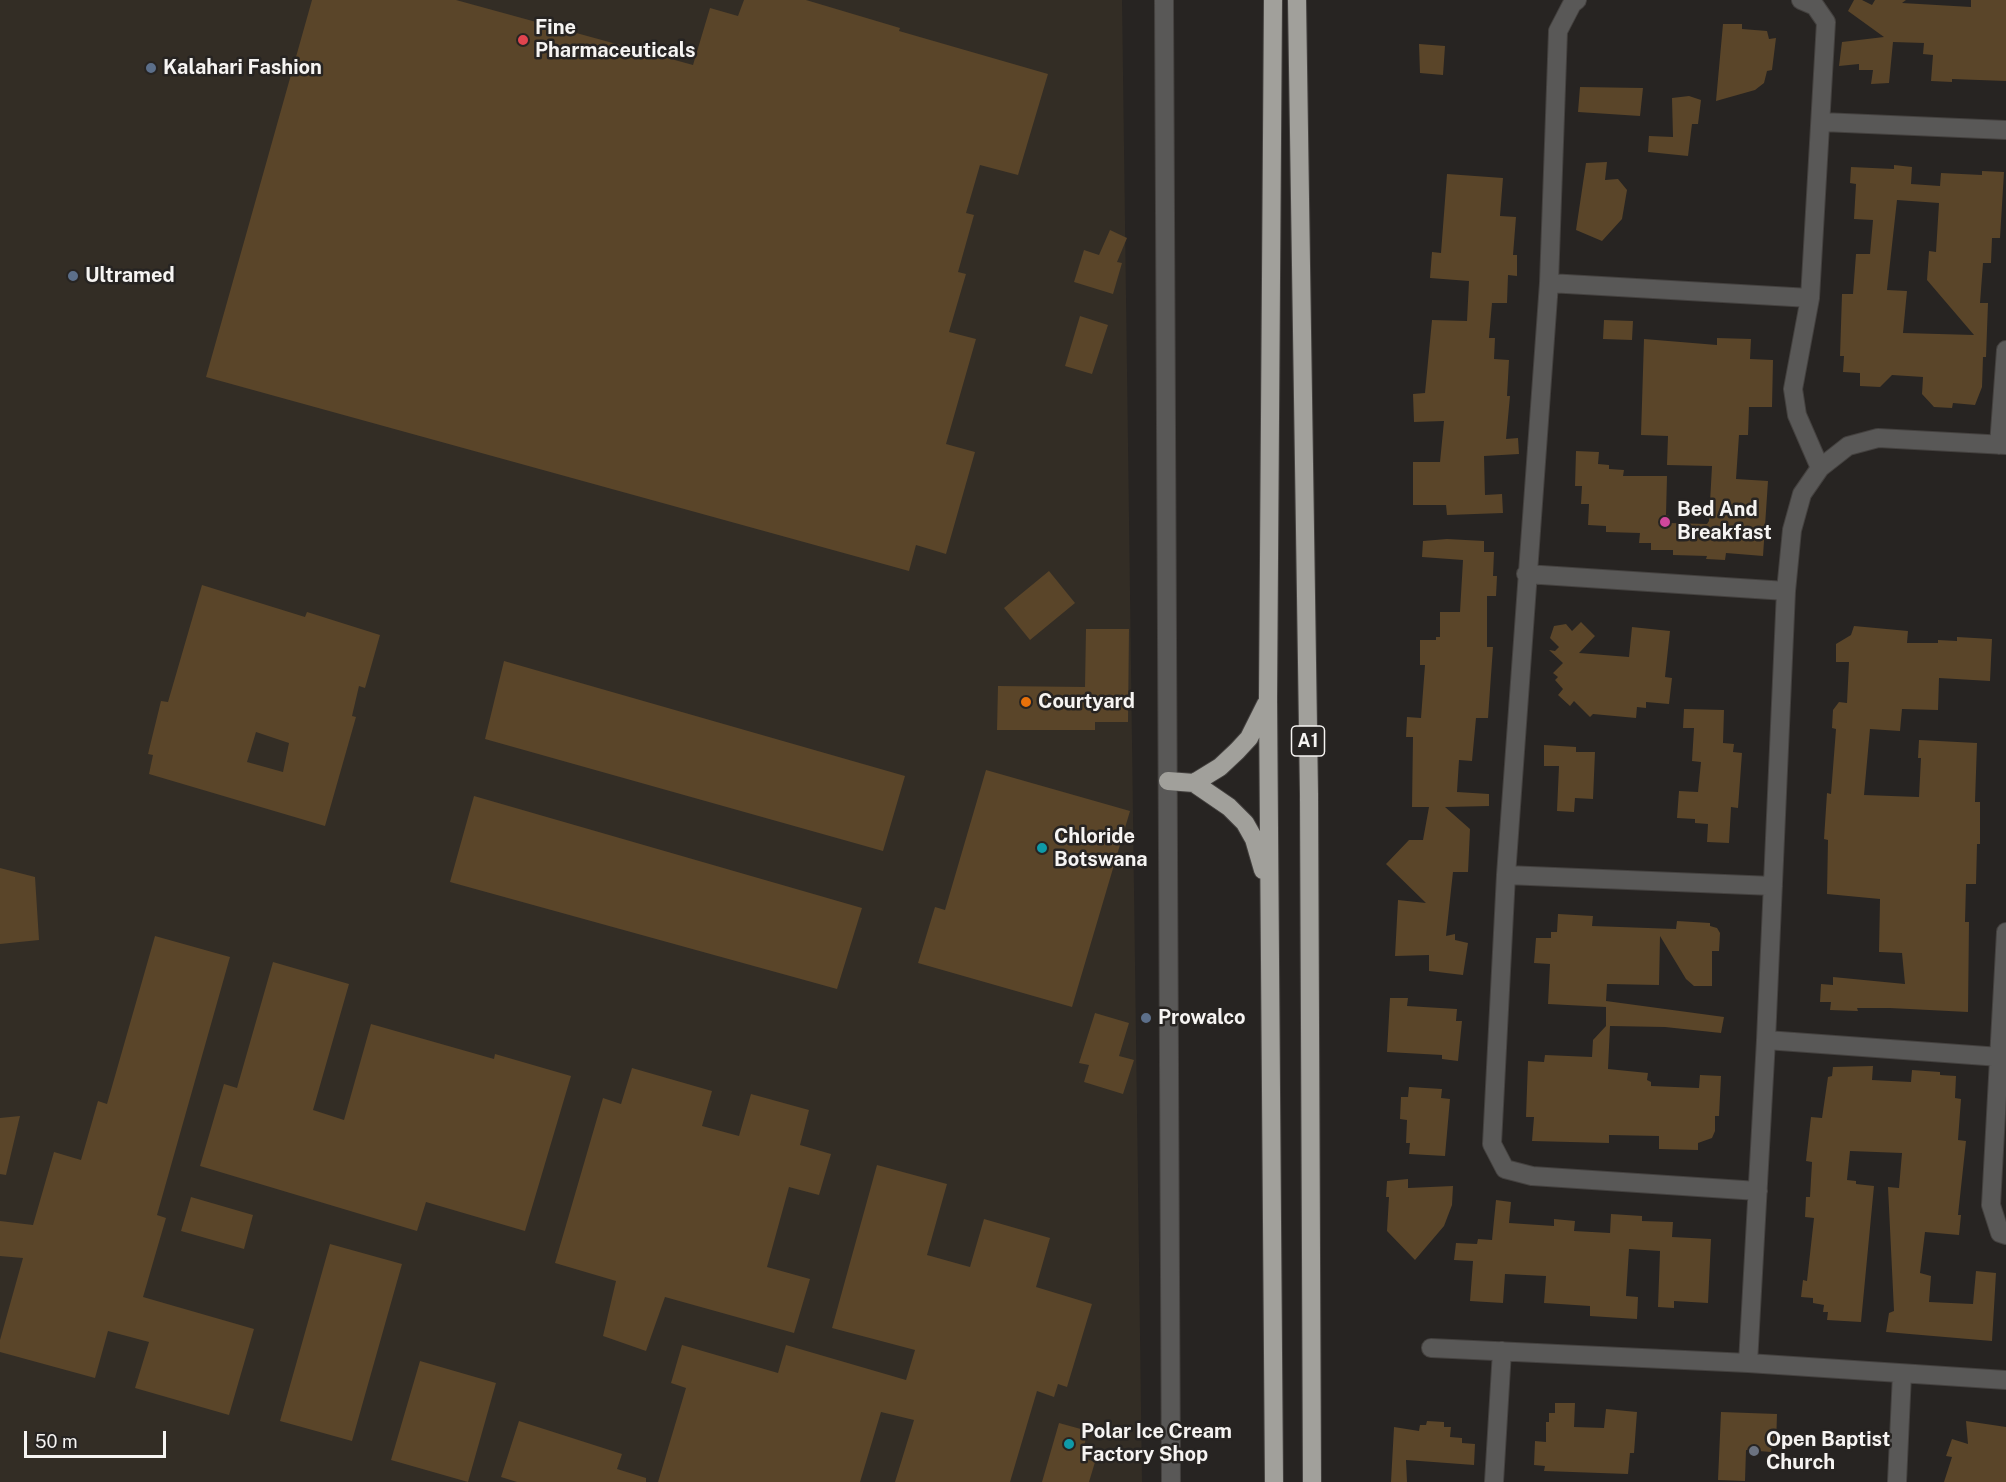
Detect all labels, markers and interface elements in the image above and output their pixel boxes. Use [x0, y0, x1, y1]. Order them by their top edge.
place label: Fine Pharmaceuticals [535, 16, 696, 63]
marker: Fine Pharmaceuticals [516, 33, 530, 47]
place label: Kalahari Fashion [163, 56, 322, 80]
marker: Kalahari Fashion [144, 61, 158, 75]
place label: Ultramed [85, 264, 175, 288]
marker: Ultramed [66, 269, 80, 283]
place label: Bed And Breakfast [1677, 498, 1772, 545]
marker: Bed And Breakfast [1658, 515, 1672, 529]
place label: Courtyard [1038, 690, 1135, 714]
marker: Courtyard [1019, 695, 1033, 709]
road number: A1 [1292, 726, 1324, 756]
place label: Chloride Botswana [1054, 825, 1148, 872]
marker: Chloride Botswana [1035, 841, 1049, 855]
place label: Prowalco [1158, 1006, 1246, 1030]
marker: Prowalco [1139, 1011, 1153, 1025]
scale bar [27, 1419, 170, 1457]
place label: Polar Ice Cream Factory Shop [1081, 1420, 1232, 1467]
place label: Open Baptist Church [1766, 1428, 1890, 1475]
text: 50 m [35, 1431, 78, 1452]
marker: Polar Ice Cream Factory Shop [1062, 1437, 1076, 1451]
marker: Open Baptist Church [1747, 1444, 1761, 1458]

